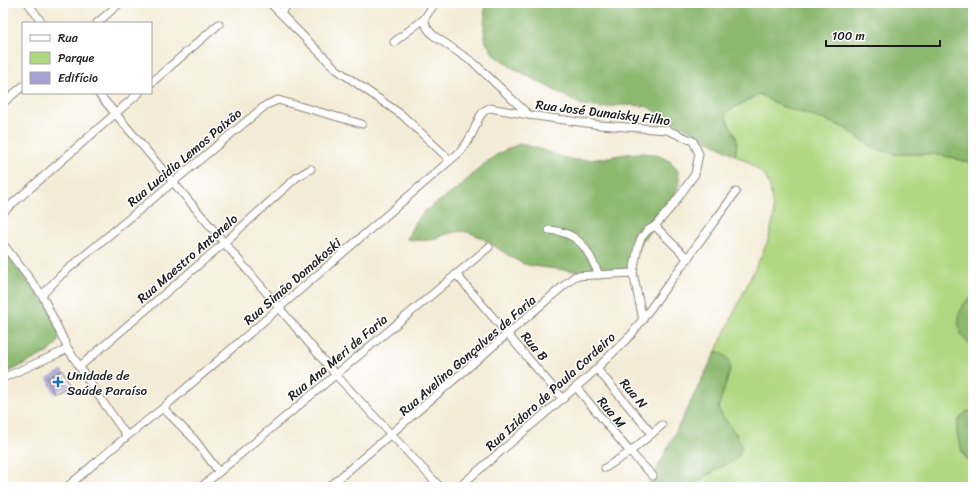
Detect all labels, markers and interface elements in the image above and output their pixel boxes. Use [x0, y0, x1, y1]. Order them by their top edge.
legend [22, 22, 152, 94]
scale bar [826, 22, 940, 48]
text: 100 m [832, 25, 865, 47]
text: Rua [58, 27, 79, 49]
text: Parque [58, 47, 95, 69]
text: Edifício [58, 67, 98, 89]
street label: Rua José Dunaisky Filho [534, 93, 672, 132]
street label: Rua Lucidia Lemos Paixão [122, 102, 247, 213]
street label: Rua Maestro Antonelo [132, 208, 243, 309]
street label: Rua Simão Domakoski [238, 232, 347, 331]
street label: Rua Avelino Gonçalves de Faria [393, 289, 542, 422]
street label: Rua Ana Meri de Faria [282, 308, 393, 406]
street label: Rua Izidoro de Paula Cordeiro [480, 326, 621, 456]
street label: Rua B [515, 326, 554, 366]
place label: Unidade de Saúde Paraíso [67, 364, 148, 402]
street label: Rua N [614, 373, 653, 414]
marker: Unidade de Saúde Paraíso [52, 376, 64, 388]
street label: Rua M [591, 391, 632, 433]

